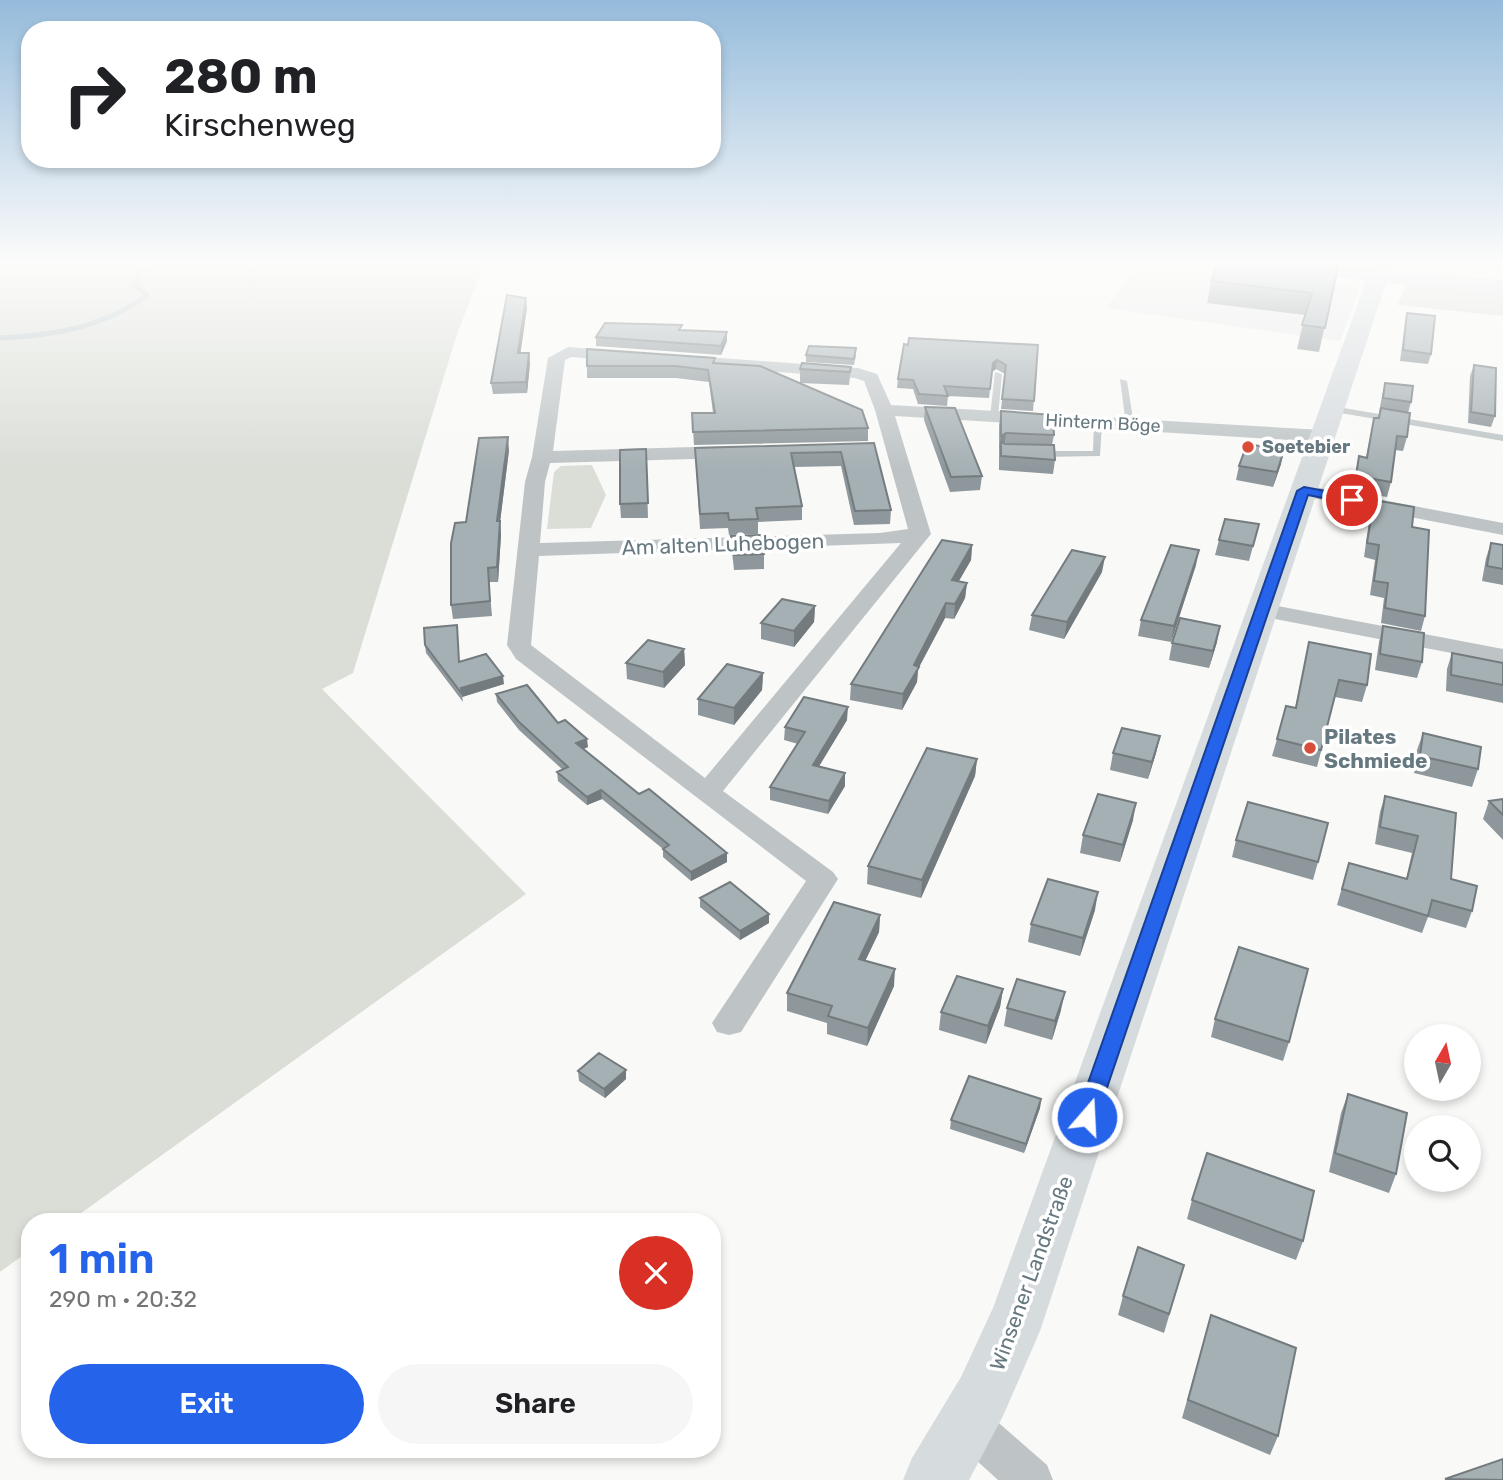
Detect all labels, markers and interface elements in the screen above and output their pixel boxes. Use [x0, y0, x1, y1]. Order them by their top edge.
text: 280 m [164, 47, 318, 105]
icon: right [49, 49, 140, 140]
text: Kirschenweg [164, 106, 356, 144]
street label: Hinterm Böge [1045, 409, 1161, 437]
place label: Soetebier [1262, 436, 1350, 458]
marker: Soetebier [1240, 439, 1256, 455]
pin [1322, 470, 1382, 530]
icon: arrive [1333, 481, 1371, 519]
street label: Am alten Luhebogen [621, 528, 825, 560]
place label: Pilates Schmiede [1324, 724, 1427, 773]
marker: Pilates Schmiede [1302, 740, 1318, 756]
north arrow [1404, 1024, 1480, 1101]
map controls [1404, 1024, 1481, 1192]
position arrow [1050, 1080, 1124, 1154]
button: search [1404, 1115, 1481, 1192]
street label: Winsener Landstraße [984, 1172, 1078, 1374]
text: 1 min [49, 1234, 155, 1284]
button: close [619, 1236, 693, 1310]
text: 290 m · 20:32 [49, 1285, 197, 1313]
button: Exit [49, 1364, 364, 1444]
button: Share [378, 1364, 693, 1444]

